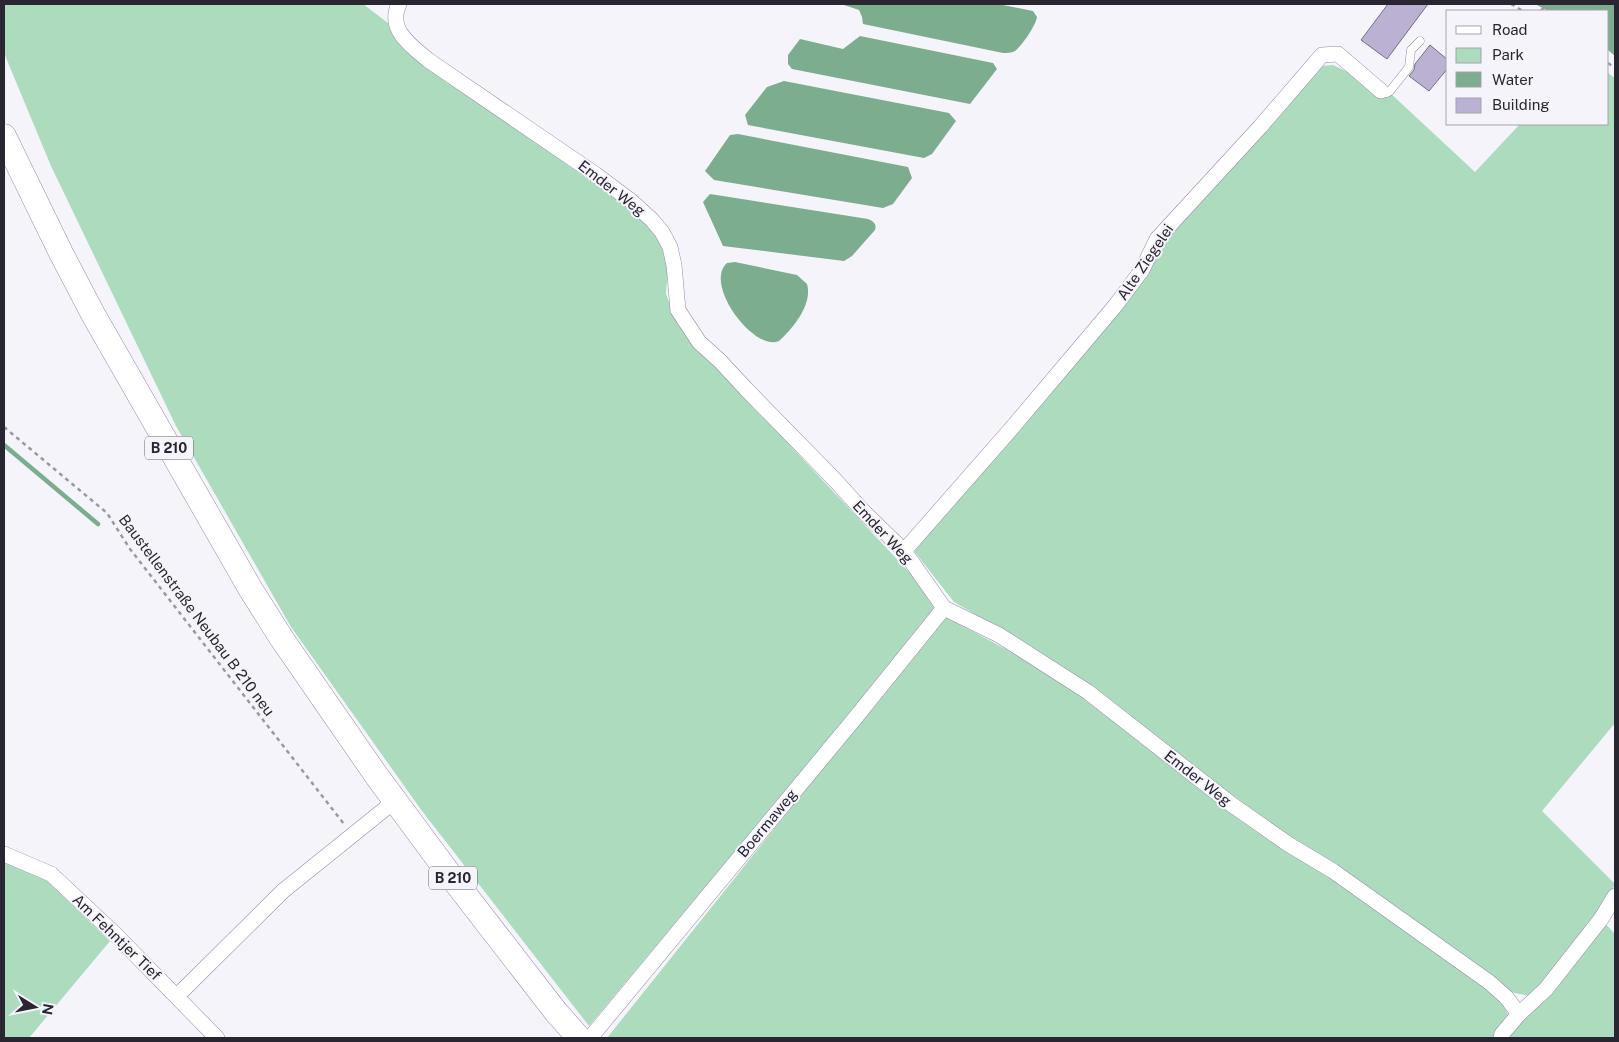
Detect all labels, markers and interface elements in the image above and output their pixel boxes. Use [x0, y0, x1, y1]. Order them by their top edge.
legend [1446, 10, 1609, 125]
text: Road [1492, 21, 1528, 38]
text: Park [1492, 46, 1524, 63]
text: Water [1492, 71, 1534, 88]
text: Building [1492, 96, 1550, 113]
street label: Emder Weg [575, 157, 649, 219]
street label: Alte Ziegelei [1113, 221, 1177, 303]
road number: B 210 [145, 436, 193, 459]
street label: Emder Weg [849, 497, 917, 567]
street label: Baustellenstraße Neubau B 210 neu [116, 511, 278, 719]
street label: Emder Weg [1161, 747, 1235, 809]
street label: Boermaweg [734, 786, 800, 860]
road number: B 210 [429, 866, 477, 890]
street label: Am Fehntjer Tief [69, 891, 165, 983]
north arrow [10, 982, 60, 1032]
text: N [39, 1002, 57, 1016]

